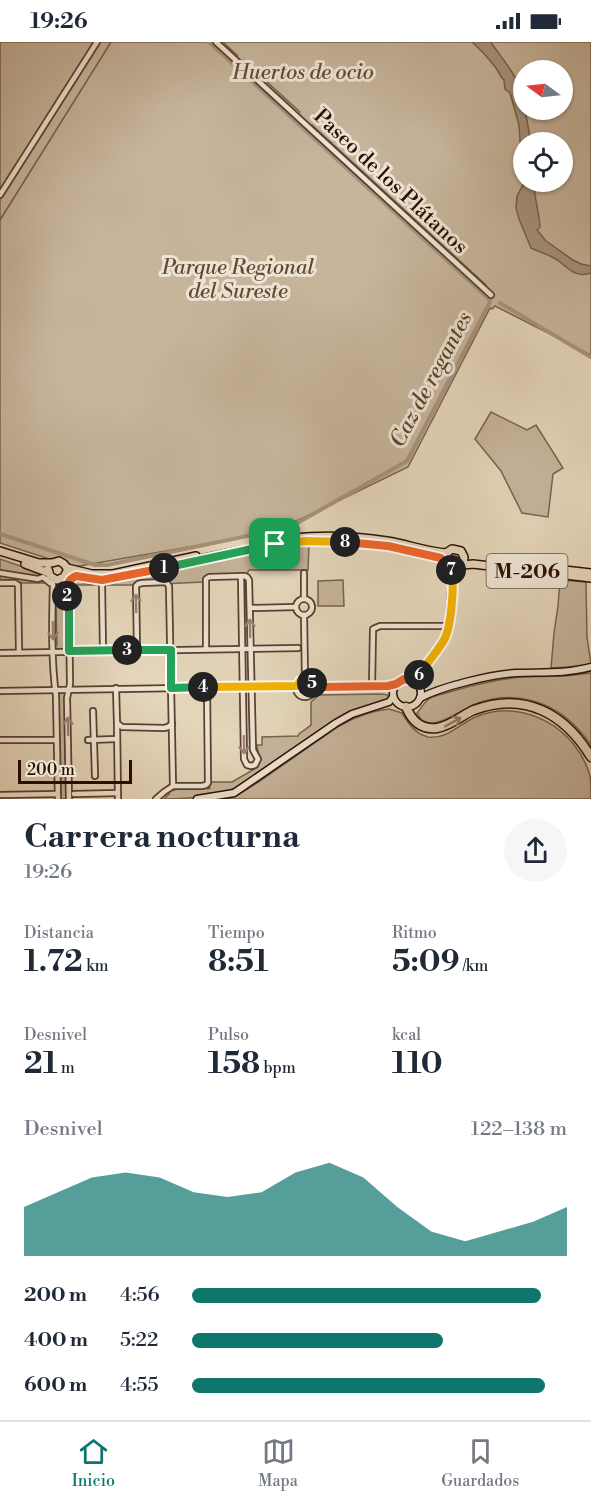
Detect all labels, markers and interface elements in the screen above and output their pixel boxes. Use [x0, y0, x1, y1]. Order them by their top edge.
text: 19:26 [30, 8, 88, 35]
park label: Huertos de ocio [231, 60, 374, 86]
north arrow [513, 60, 573, 120]
map controls [513, 60, 573, 192]
street label: Paseo de los Plátanos [308, 104, 473, 260]
button: locate [513, 132, 573, 192]
park label: Parque Regional del Sureste [161, 255, 314, 305]
water label: Caz de regantes [384, 307, 478, 452]
pin [249, 518, 300, 569]
icon: arrive [258, 527, 291, 560]
pin: 8 [330, 527, 360, 557]
text: 8 [340, 532, 350, 552]
pin: 1 [149, 553, 179, 583]
road number: M-206 [486, 554, 568, 588]
pin: 7 [436, 555, 466, 585]
text: 1 [160, 558, 168, 578]
text: 7 [446, 560, 456, 580]
pin: 2 [52, 581, 82, 611]
text: 2 [62, 586, 72, 606]
one-way arrow [130, 594, 142, 614]
one-way arrow [244, 618, 256, 638]
one-way arrow [47, 621, 59, 641]
pin: 3 [112, 635, 142, 665]
text: 3 [122, 640, 132, 660]
pin: 6 [404, 660, 434, 690]
text: 6 [414, 665, 424, 685]
pin: 5 [297, 668, 327, 698]
pin: 4 [188, 672, 218, 702]
text: 5 [307, 673, 317, 693]
text: 4 [198, 677, 208, 697]
one-way arrow [443, 716, 461, 727]
one-way arrow [62, 717, 74, 737]
one-way arrow [238, 734, 250, 754]
scale bar [18, 757, 132, 784]
text: 200 m [27, 760, 75, 780]
text: Carrera nocturna [24, 817, 300, 858]
button: share [504, 819, 567, 882]
text: 19:26 [24, 860, 72, 885]
text: Distancia [24, 923, 94, 943]
text: Tiempo [208, 923, 265, 943]
text: Ritmo [392, 923, 437, 943]
text: 1.72 [24, 943, 83, 981]
text: 8:51 [208, 943, 268, 981]
text: 5:09 [392, 943, 460, 981]
text: km [83, 956, 109, 976]
text: /km [460, 956, 488, 976]
text: Desnivel [24, 1025, 87, 1045]
text: Pulso [208, 1025, 249, 1045]
text: kcal [392, 1025, 421, 1045]
text: 21 [24, 1045, 58, 1083]
text: 158 [208, 1045, 260, 1083]
text: 110 [392, 1045, 443, 1083]
text: m [58, 1058, 75, 1078]
text: bpm [260, 1058, 296, 1078]
text: Desnivel [24, 1117, 103, 1142]
text: 122–138 m [471, 1117, 567, 1142]
text: 200 m [24, 1283, 87, 1308]
text: 4:56 [120, 1283, 160, 1308]
text: 400 m [24, 1328, 88, 1353]
text: 5:22 [120, 1328, 158, 1353]
text: 600 m [24, 1373, 87, 1398]
text: 4:55 [120, 1373, 158, 1398]
tab: Inicio [72, 1435, 115, 1491]
tab: Mapa [258, 1435, 298, 1491]
tab: Guardados [441, 1435, 519, 1491]

